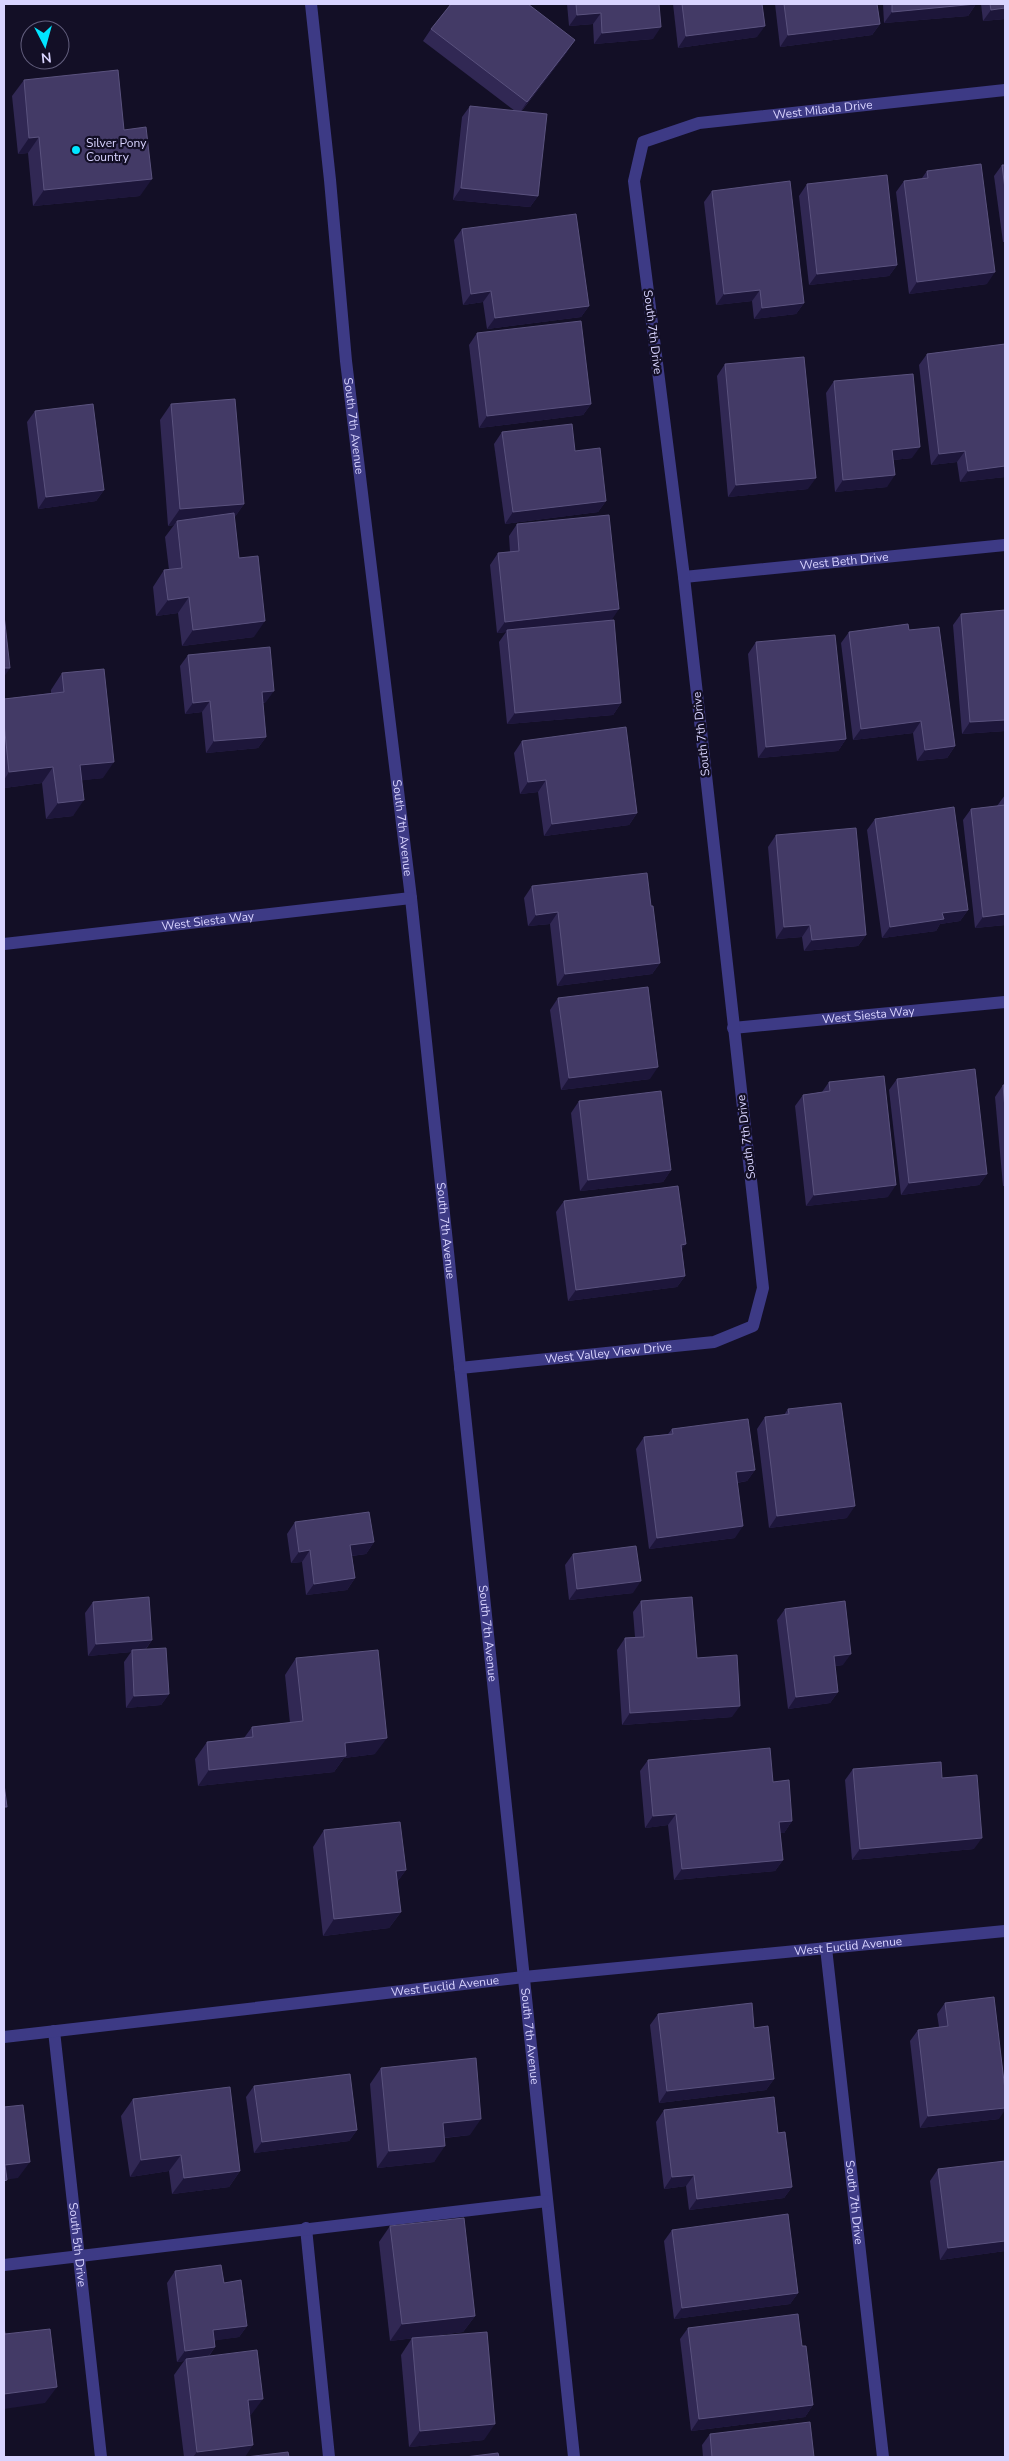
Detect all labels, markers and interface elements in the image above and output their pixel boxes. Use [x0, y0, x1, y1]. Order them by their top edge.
north arrow [20, 20, 70, 70]
text: N [40, 47, 53, 67]
street label: West Milada Drive [772, 96, 873, 123]
place label: Silver Pony Country [86, 135, 147, 165]
marker: Silver Pony Country [70, 144, 82, 156]
street label: South 7th Drive [640, 289, 666, 375]
street label: South 7th Avenue [340, 377, 368, 475]
street label: West Beth Drive [799, 549, 889, 573]
street label: South 7th Drive [689, 691, 713, 777]
street label: South 7th Avenue [389, 779, 416, 877]
street label: West Siesta Way [161, 908, 256, 934]
street label: West Siesta Way [821, 1003, 916, 1027]
street label: South 7th Drive [733, 1094, 759, 1180]
street label: South 7th Avenue [433, 1181, 459, 1280]
street label: West Valley View Drive [544, 1338, 673, 1367]
street label: South 7th Avenue [475, 1584, 501, 1682]
street label: West Euclid Avenue [793, 1933, 903, 1959]
street label: West Euclid Avenue [390, 1972, 500, 2000]
street label: South 7th Avenue [517, 1987, 543, 2085]
street label: South 7th Drive [842, 2159, 867, 2245]
street label: South 5th Drive [65, 2202, 90, 2288]

